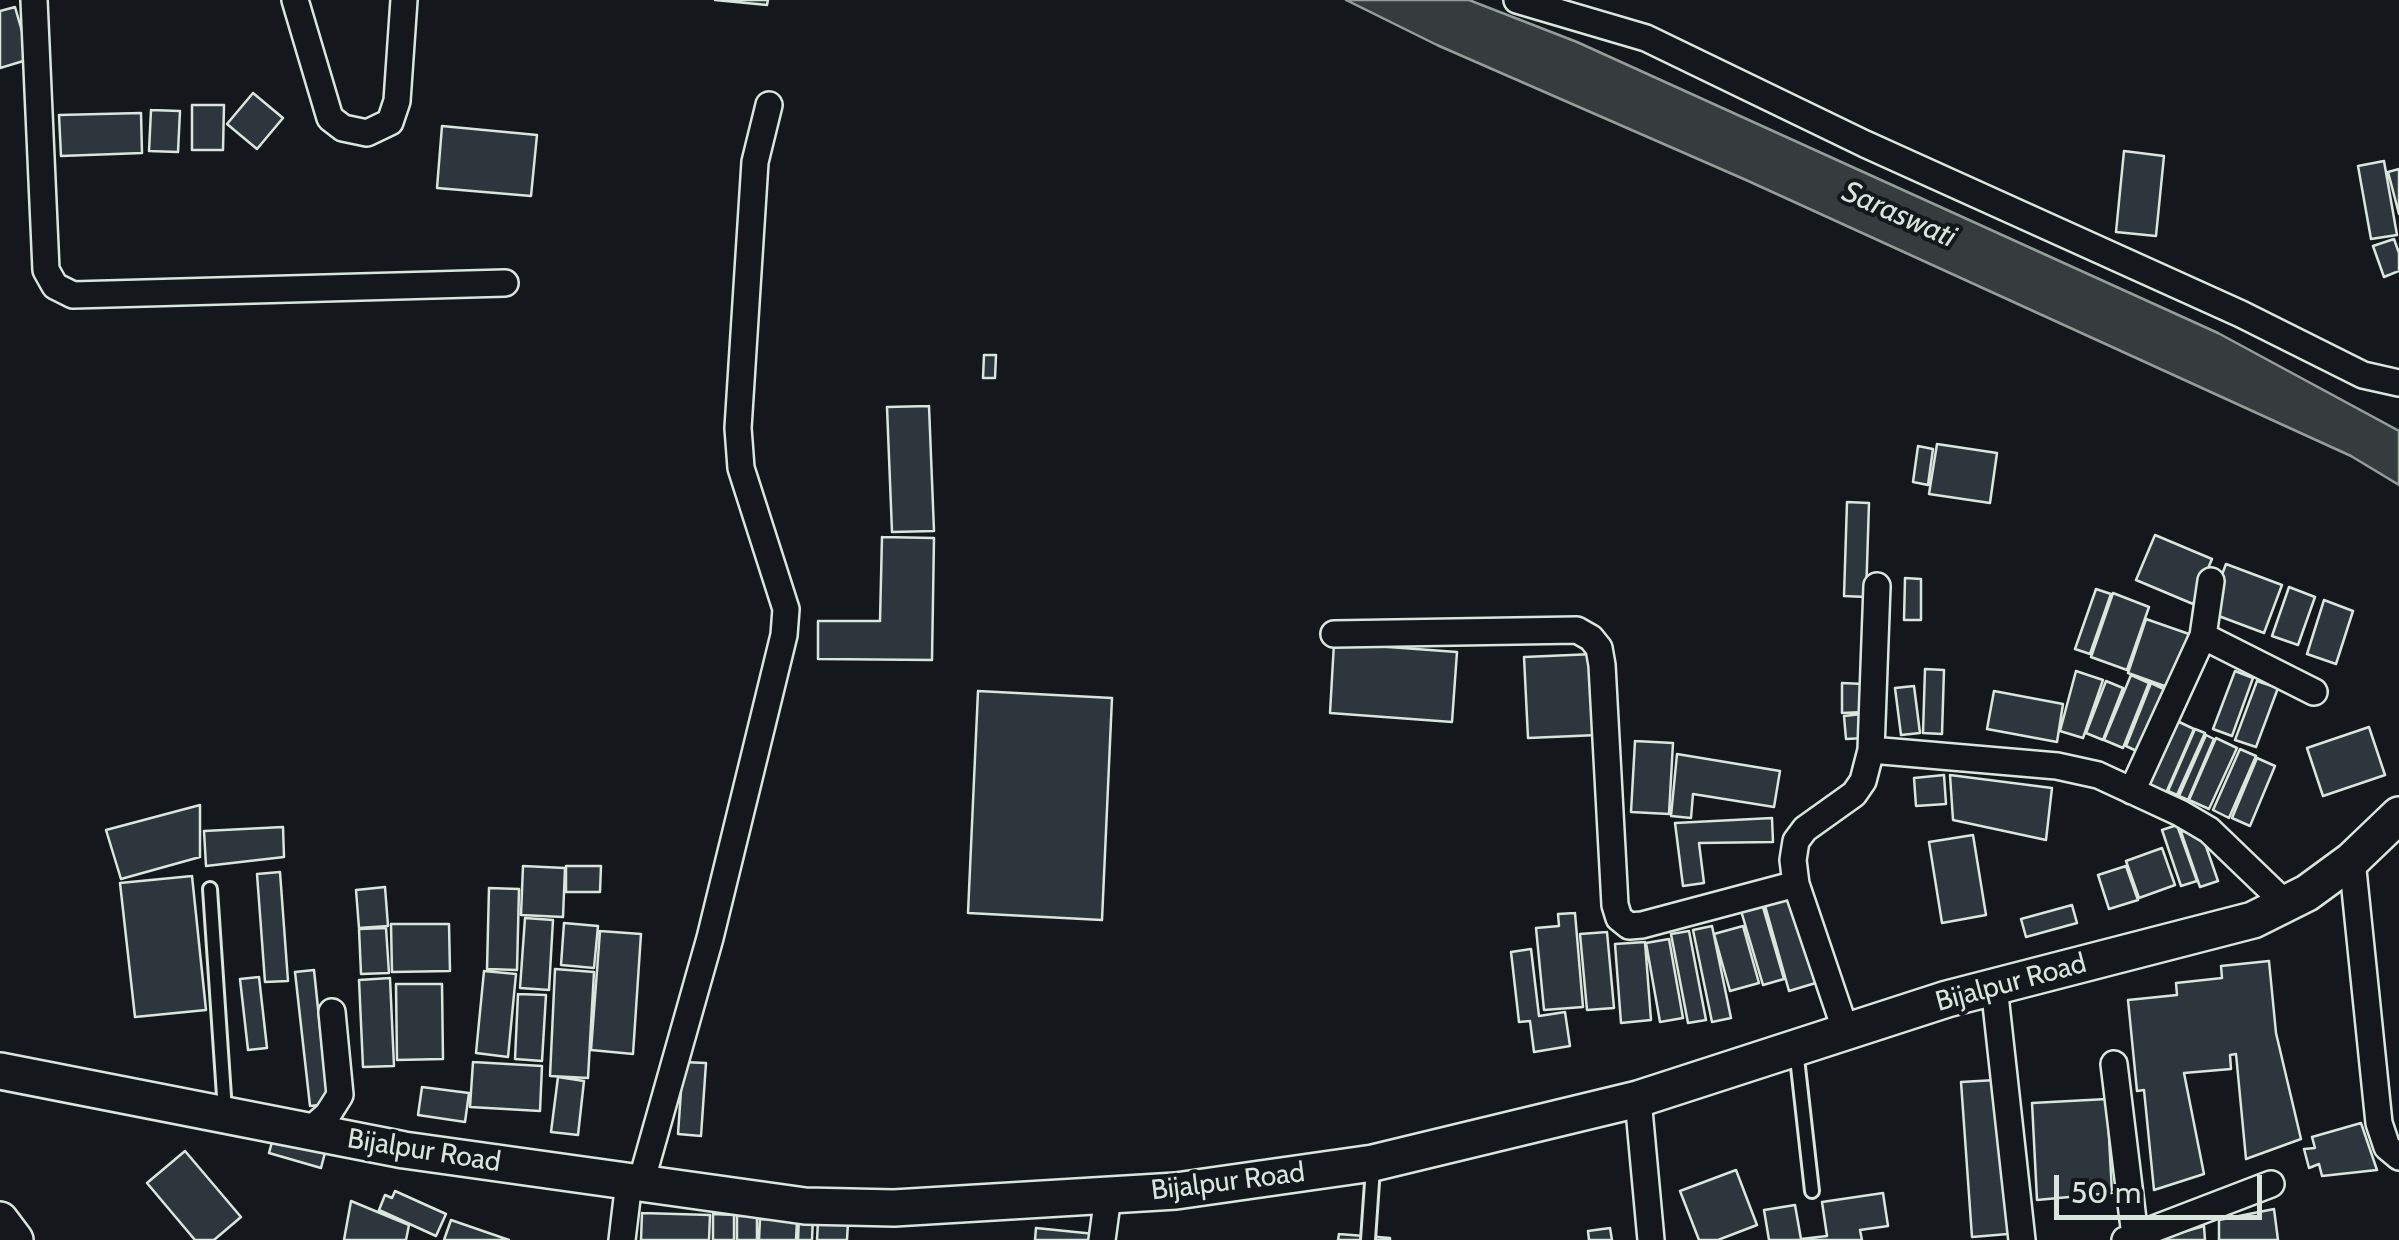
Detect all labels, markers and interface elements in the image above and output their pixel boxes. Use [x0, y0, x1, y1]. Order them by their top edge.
water label: Saraswati [1837, 174, 1961, 256]
street label: Bijalpur Road [1932, 947, 2090, 1019]
street label: Bijalpur Road [345, 1122, 503, 1180]
scale bar [2059, 1155, 2266, 1217]
street label: Bijalpur Road [1149, 1156, 1307, 1208]
text: 50 m [2071, 1174, 2141, 1211]

